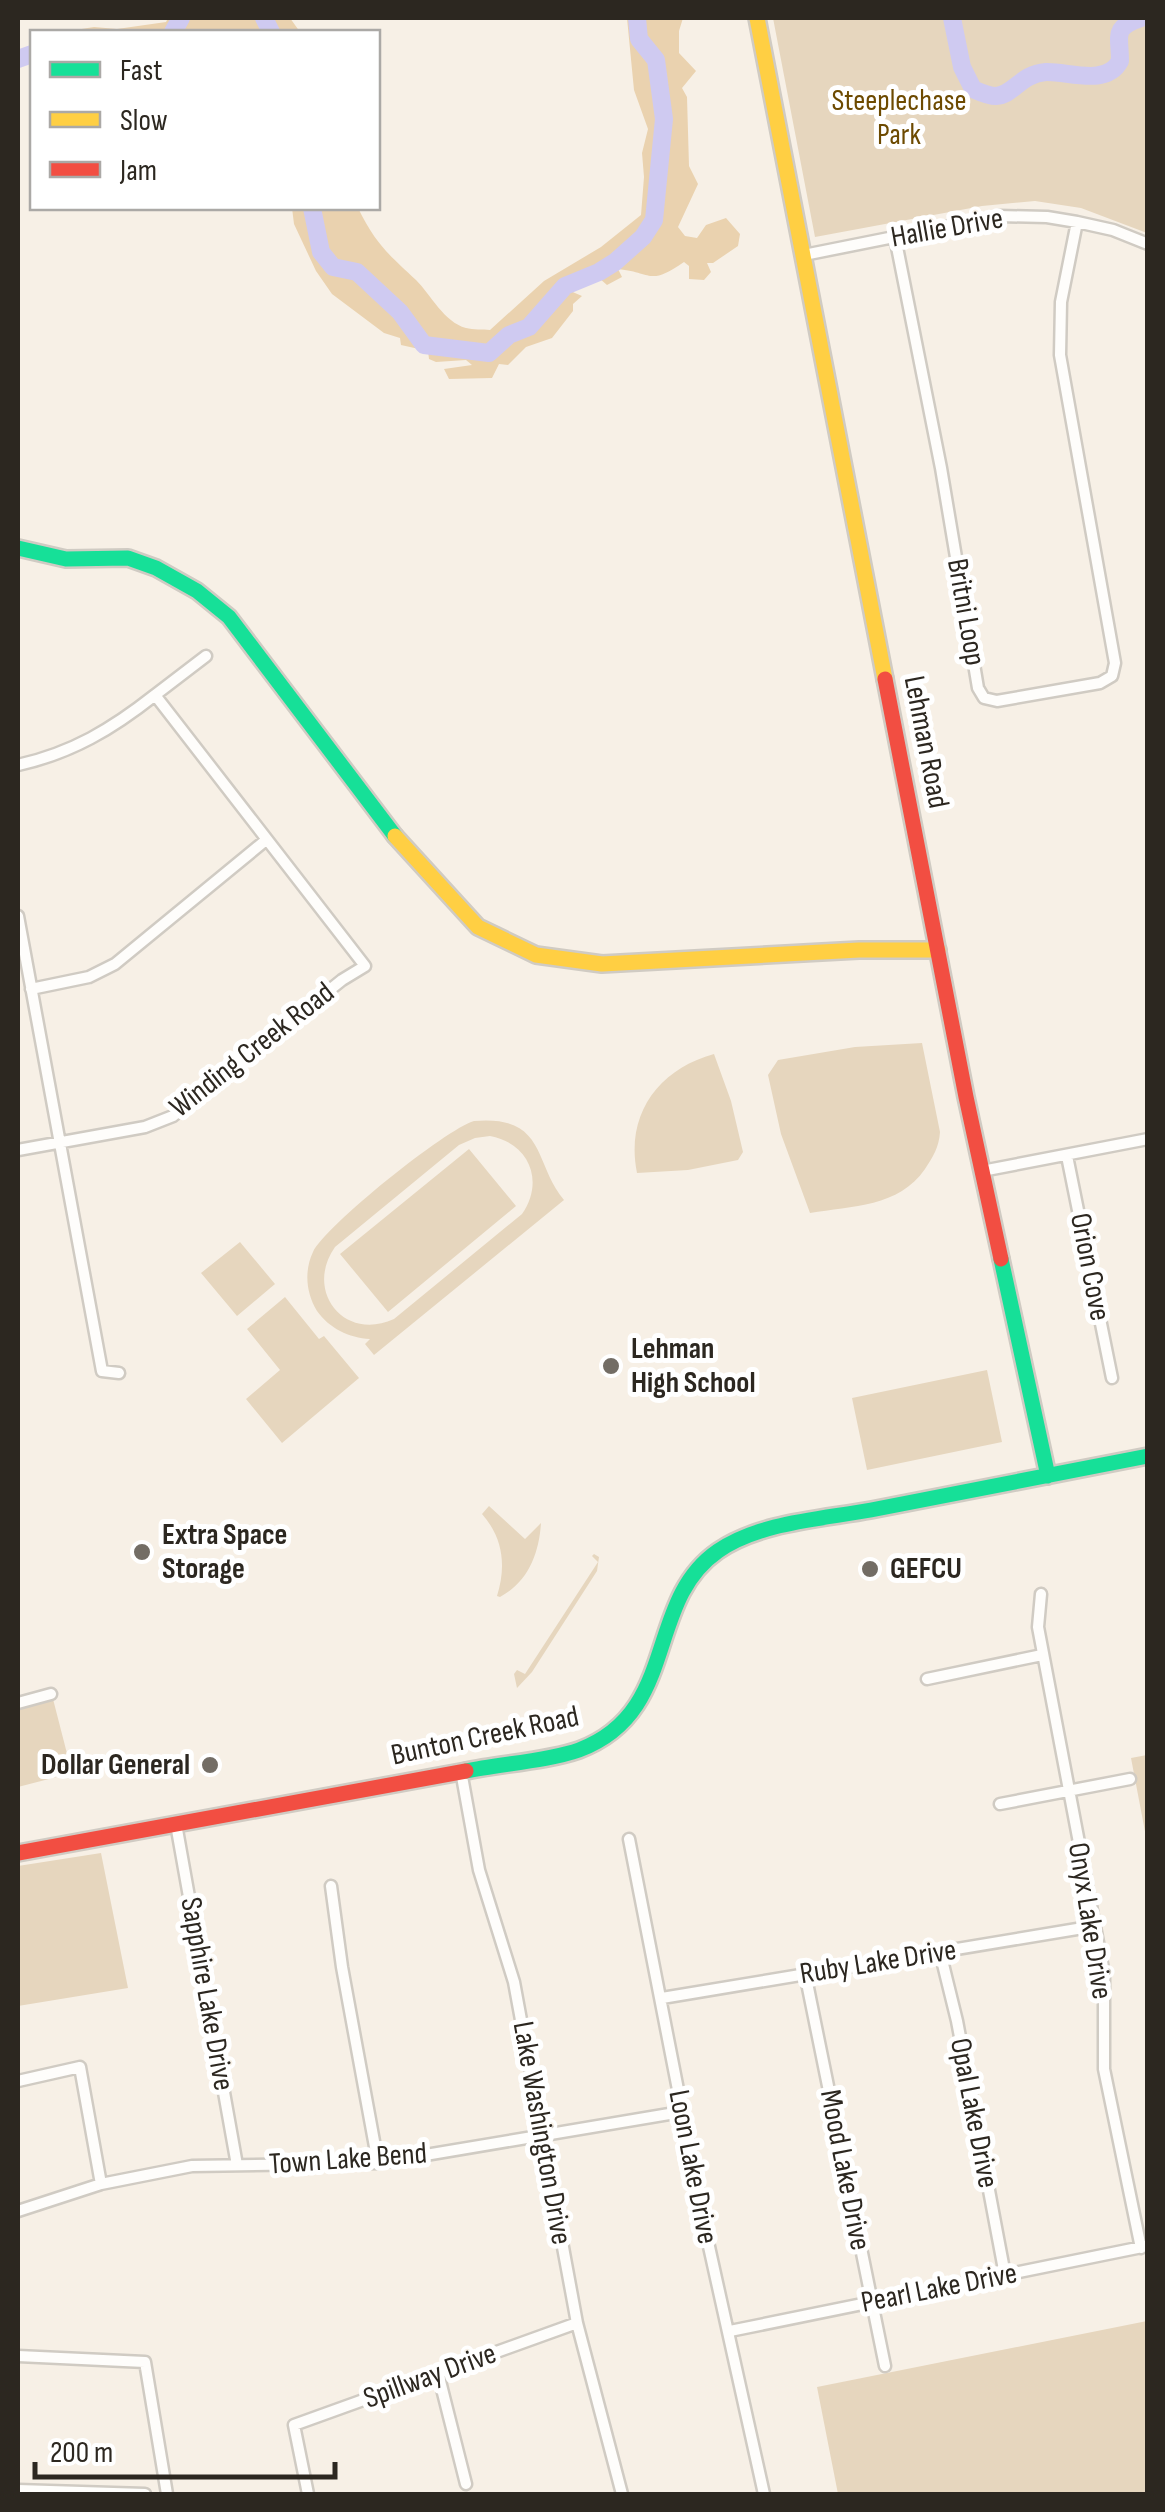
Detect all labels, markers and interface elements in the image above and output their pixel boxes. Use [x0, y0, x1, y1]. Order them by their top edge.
legend [30, 30, 380, 210]
text: Fast [120, 53, 162, 89]
park label: Steeplechase Park [831, 83, 967, 153]
text: Slow [120, 103, 168, 139]
text: Jam [119, 153, 157, 189]
street label: Hallie Drive [888, 200, 1006, 256]
street label: Britni Loop [939, 556, 993, 668]
street label: Lehman Road [896, 673, 956, 811]
street label: Winding Creek Road [163, 975, 341, 1125]
street label: Orion Cove [1062, 1210, 1118, 1324]
place label: Lehman High School [631, 1331, 756, 1401]
marker: Lehman High School [600, 1355, 622, 1377]
place label: Extra Space Storage [162, 1517, 287, 1587]
marker: Extra Space Storage [131, 1541, 153, 1563]
place label: GEFCU [890, 1551, 962, 1587]
marker: GEFCU [859, 1558, 881, 1580]
street label: Bunton Creek Road [388, 1699, 582, 1773]
place label: Dollar General [41, 1747, 190, 1783]
marker: Dollar General [199, 1754, 221, 1776]
street label: Onyx Lake Drive [1060, 1840, 1120, 2002]
street label: Sapphire Lake Drive [172, 1895, 242, 2093]
street label: Ruby Lake Drive [797, 1932, 959, 1992]
street label: Lake Washington Drive [505, 2019, 579, 2247]
street label: Opal Lake Drive [942, 2035, 1006, 2191]
street label: Loon Lake Drive [660, 2087, 726, 2247]
street label: Mood Lake Drive [812, 2087, 878, 2253]
street label: Town Lake Bend [268, 2136, 428, 2182]
street label: Pearl Lake Drive [858, 2255, 1020, 2321]
street label: Spillway Drive [359, 2335, 501, 2417]
scale bar [35, 2417, 335, 2479]
text: 200 m [50, 2435, 113, 2471]

